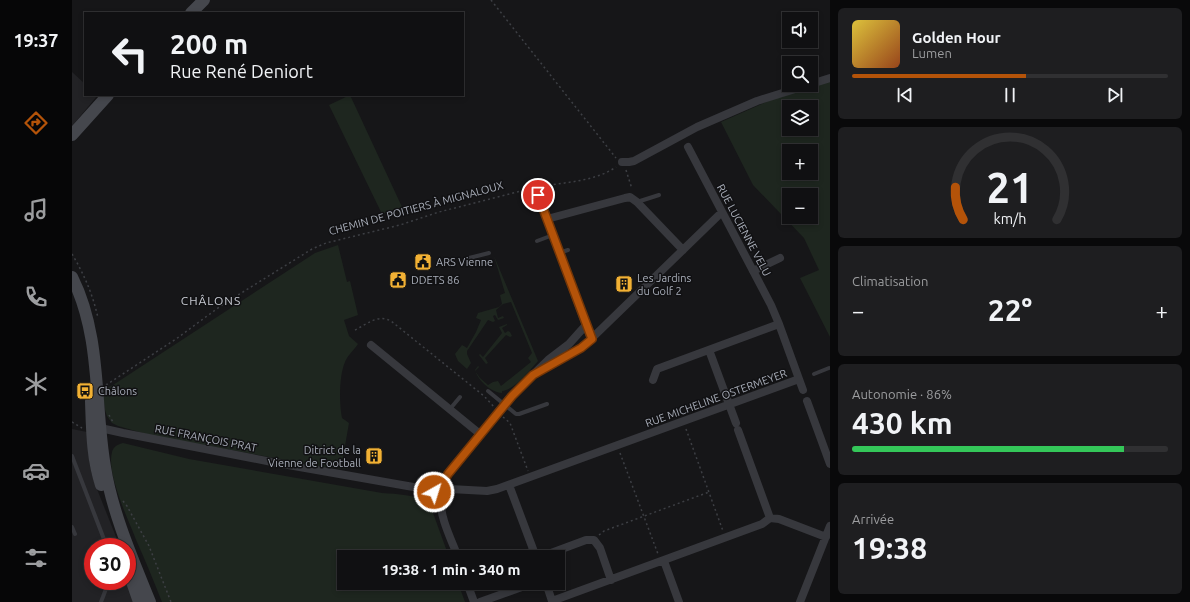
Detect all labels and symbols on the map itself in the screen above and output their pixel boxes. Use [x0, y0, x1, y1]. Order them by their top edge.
street label: CHEMIN DE POITIERS À MIGNALOUX [327, 178, 505, 237]
pin [521, 178, 555, 212]
street label: RUE LUCIENNE VELU [715, 182, 773, 278]
public building icon: ARS Vienne [413, 252, 433, 272]
place label: ARS Vienne [436, 256, 493, 268]
public building icon: DDETS 86 [388, 270, 408, 290]
place label: Les Jardins du Golf 2 [637, 272, 692, 297]
place label: DDETS 86 [411, 274, 460, 286]
building icon: Les Jardins du Golf 2 [614, 274, 634, 294]
district label: CHÂLONS [181, 294, 241, 307]
street label: RUE MICHELINE OSTERMEYER [644, 367, 788, 429]
bus stop icon: Châlons [75, 381, 95, 401]
place label: Châlons [98, 385, 137, 397]
street label: RUE FRANÇOIS PRAT [154, 422, 258, 454]
place label: Ditrict de la Vienne de Football [268, 444, 361, 469]
building icon: Ditrict de la Vienne de Football [364, 446, 384, 466]
position arrow [413, 471, 455, 513]
speed limit sign: 30 [84, 538, 136, 590]

